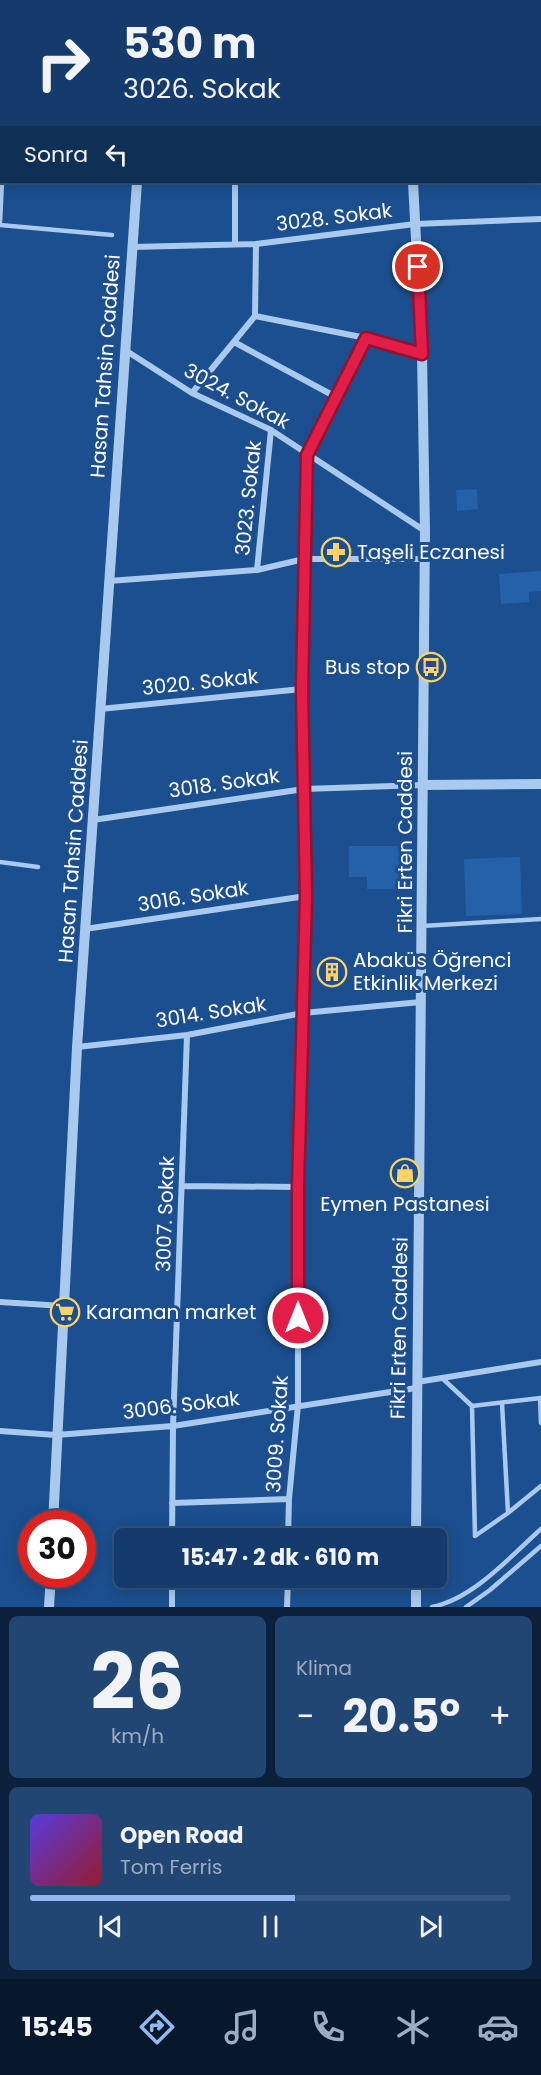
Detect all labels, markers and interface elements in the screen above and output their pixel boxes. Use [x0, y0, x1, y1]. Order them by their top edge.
text: 530 m [123, 14, 256, 73]
icon: right [24, 24, 102, 102]
text: 3026. Sokak [123, 70, 281, 107]
icon: left [100, 138, 133, 171]
text: Sonra [24, 139, 88, 170]
street label: 3028. Sokak [274, 196, 394, 238]
pin [392, 241, 443, 292]
icon: arrive [401, 250, 434, 283]
street label: Hasan Tahsin Caddesi [83, 253, 127, 479]
street label: 3024. Sokak [179, 356, 296, 436]
street label: 3023. Sokak [228, 438, 268, 557]
pharmacy icon: Taşeli Eczanesi [320, 536, 352, 568]
place label: Taşeli Eczanesi [357, 538, 505, 566]
bus stop icon: Bus stop [415, 651, 447, 683]
place label: Bus stop [325, 653, 410, 681]
street label: 3020. Sokak [141, 662, 260, 702]
street label: Hasan Tahsin Caddesi [51, 738, 95, 964]
street label: Fikri Erten Caddesi [391, 751, 419, 933]
street label: 3018. Sokak [167, 761, 282, 805]
street label: 3016. Sokak [136, 873, 251, 919]
place label: Abaküs Öğrenci Etkinlik Merkezi [353, 946, 511, 997]
building icon: Abaküs Öğrenci Etkinlik Merkezi [316, 956, 348, 988]
street label: 3014. Sokak [154, 989, 269, 1035]
street label: 3007. Sokak [149, 1155, 181, 1272]
shop icon: Eymen Pastanesi [389, 1157, 421, 1189]
place label: Eymen Pastanesi [320, 1190, 490, 1218]
street label: Fikri Erten Caddesi [383, 1237, 415, 1419]
position arrow [266, 1286, 330, 1350]
supermarket icon: Karaman market [49, 1296, 81, 1328]
place label: Karaman market [86, 1298, 256, 1326]
street label: 3009. Sokak [259, 1374, 295, 1494]
street label: 3006. Sokak [121, 1384, 242, 1426]
speed limit sign: 30 [18, 1510, 96, 1588]
text: 15:47 · 2 dk · 610 m [182, 1542, 379, 1573]
text: 26 [90, 1627, 185, 1736]
text: Klima [296, 1654, 352, 1682]
text: 20.5° [342, 1685, 460, 1748]
text: − [296, 1693, 314, 1740]
text: + [488, 1693, 511, 1740]
text: km/h [111, 1722, 164, 1750]
text: Open Road [120, 1820, 244, 1851]
text: Tom Ferris [120, 1853, 222, 1881]
icon: previous [94, 1910, 127, 1943]
icon: pause [254, 1910, 287, 1943]
icon: next [414, 1910, 447, 1943]
icon: directions [136, 2006, 178, 2048]
icon: music [221, 2006, 263, 2048]
icon: phone [307, 2006, 349, 2048]
icon: climate [392, 2006, 434, 2048]
icon: car [477, 2006, 519, 2048]
text: 15:45 [22, 2008, 93, 2045]

